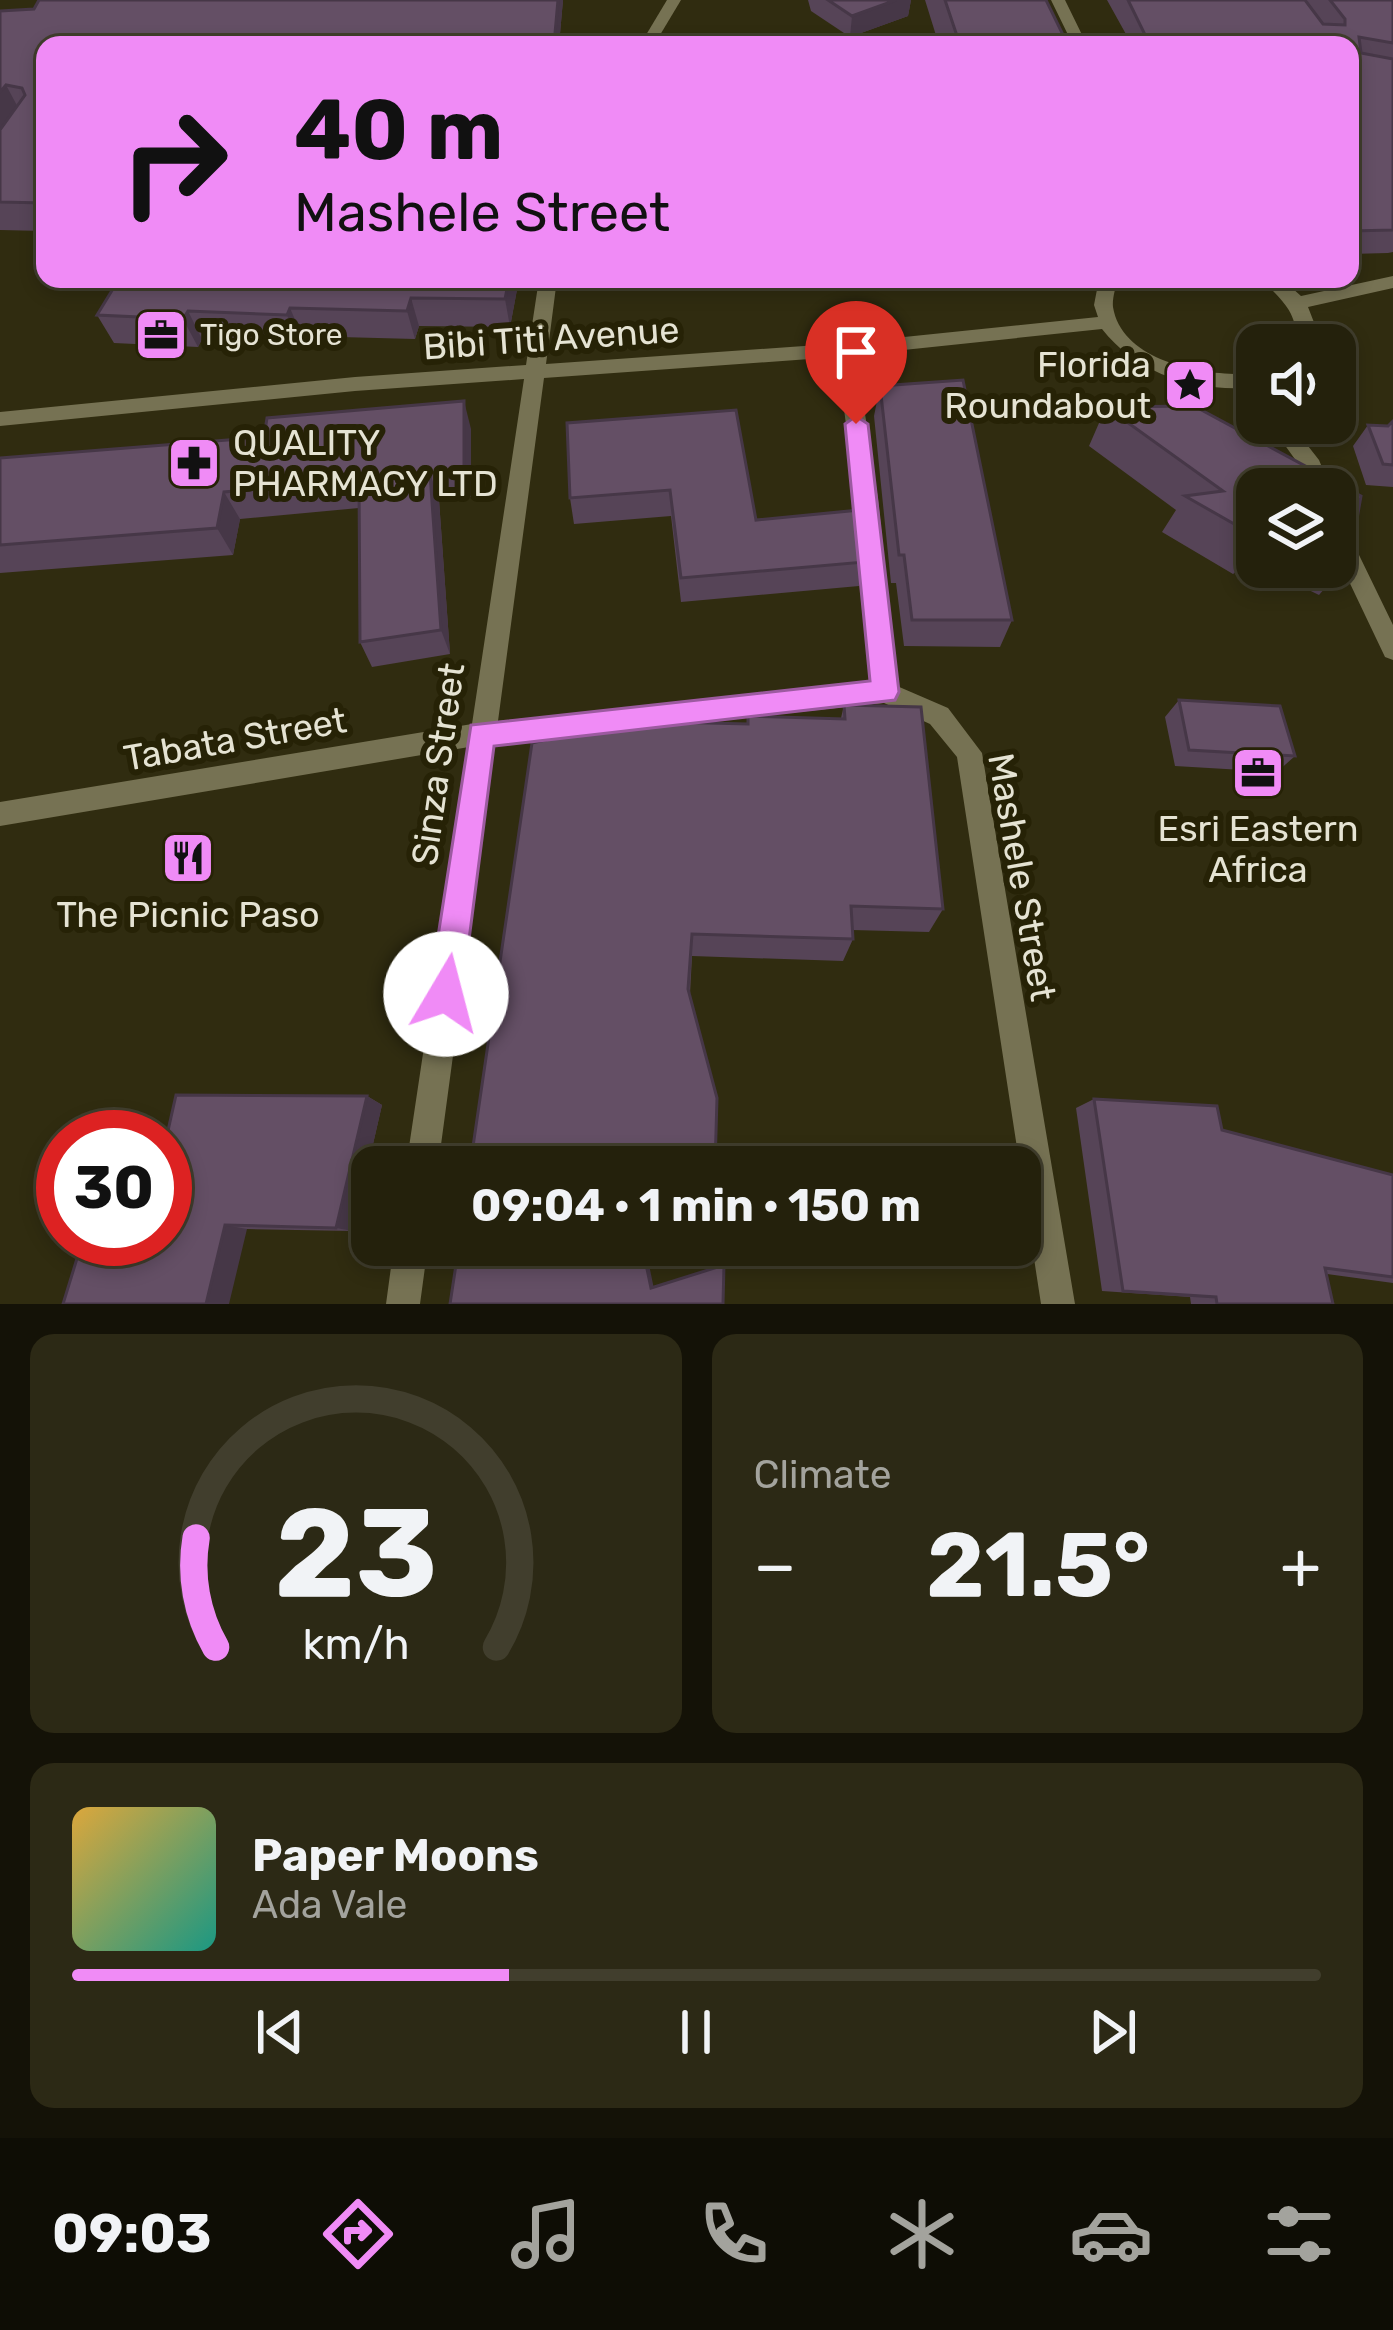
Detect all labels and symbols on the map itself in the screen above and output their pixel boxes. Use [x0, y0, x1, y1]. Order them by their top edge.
pin [805, 301, 907, 424]
office icon: Tigo Store [133, 307, 189, 363]
street label: Bibi Titi Avenue [421, 308, 681, 368]
place label: Tigo Store [200, 317, 343, 353]
place label: Florida Roundabout [944, 343, 1151, 427]
place icon: Florida Roundabout [1162, 357, 1218, 413]
place label: QUALITY PHARMACY LTD [233, 421, 498, 505]
pharmacy icon: QUALITY PHARMACY LTD [166, 435, 222, 491]
street label: Sinza Street [403, 660, 473, 868]
street label: Tabata Street [120, 698, 350, 780]
office icon: Esri Eastern Africa [1230, 745, 1286, 801]
street label: Mashele Street [979, 750, 1065, 1004]
place label: Esri Eastern Africa [1157, 807, 1359, 891]
restaurant icon: The Picnic Paso [160, 830, 216, 886]
place label: The Picnic Paso [56, 893, 320, 936]
position arrow [383, 931, 509, 1057]
speed limit sign: 30 [36, 1110, 192, 1266]

